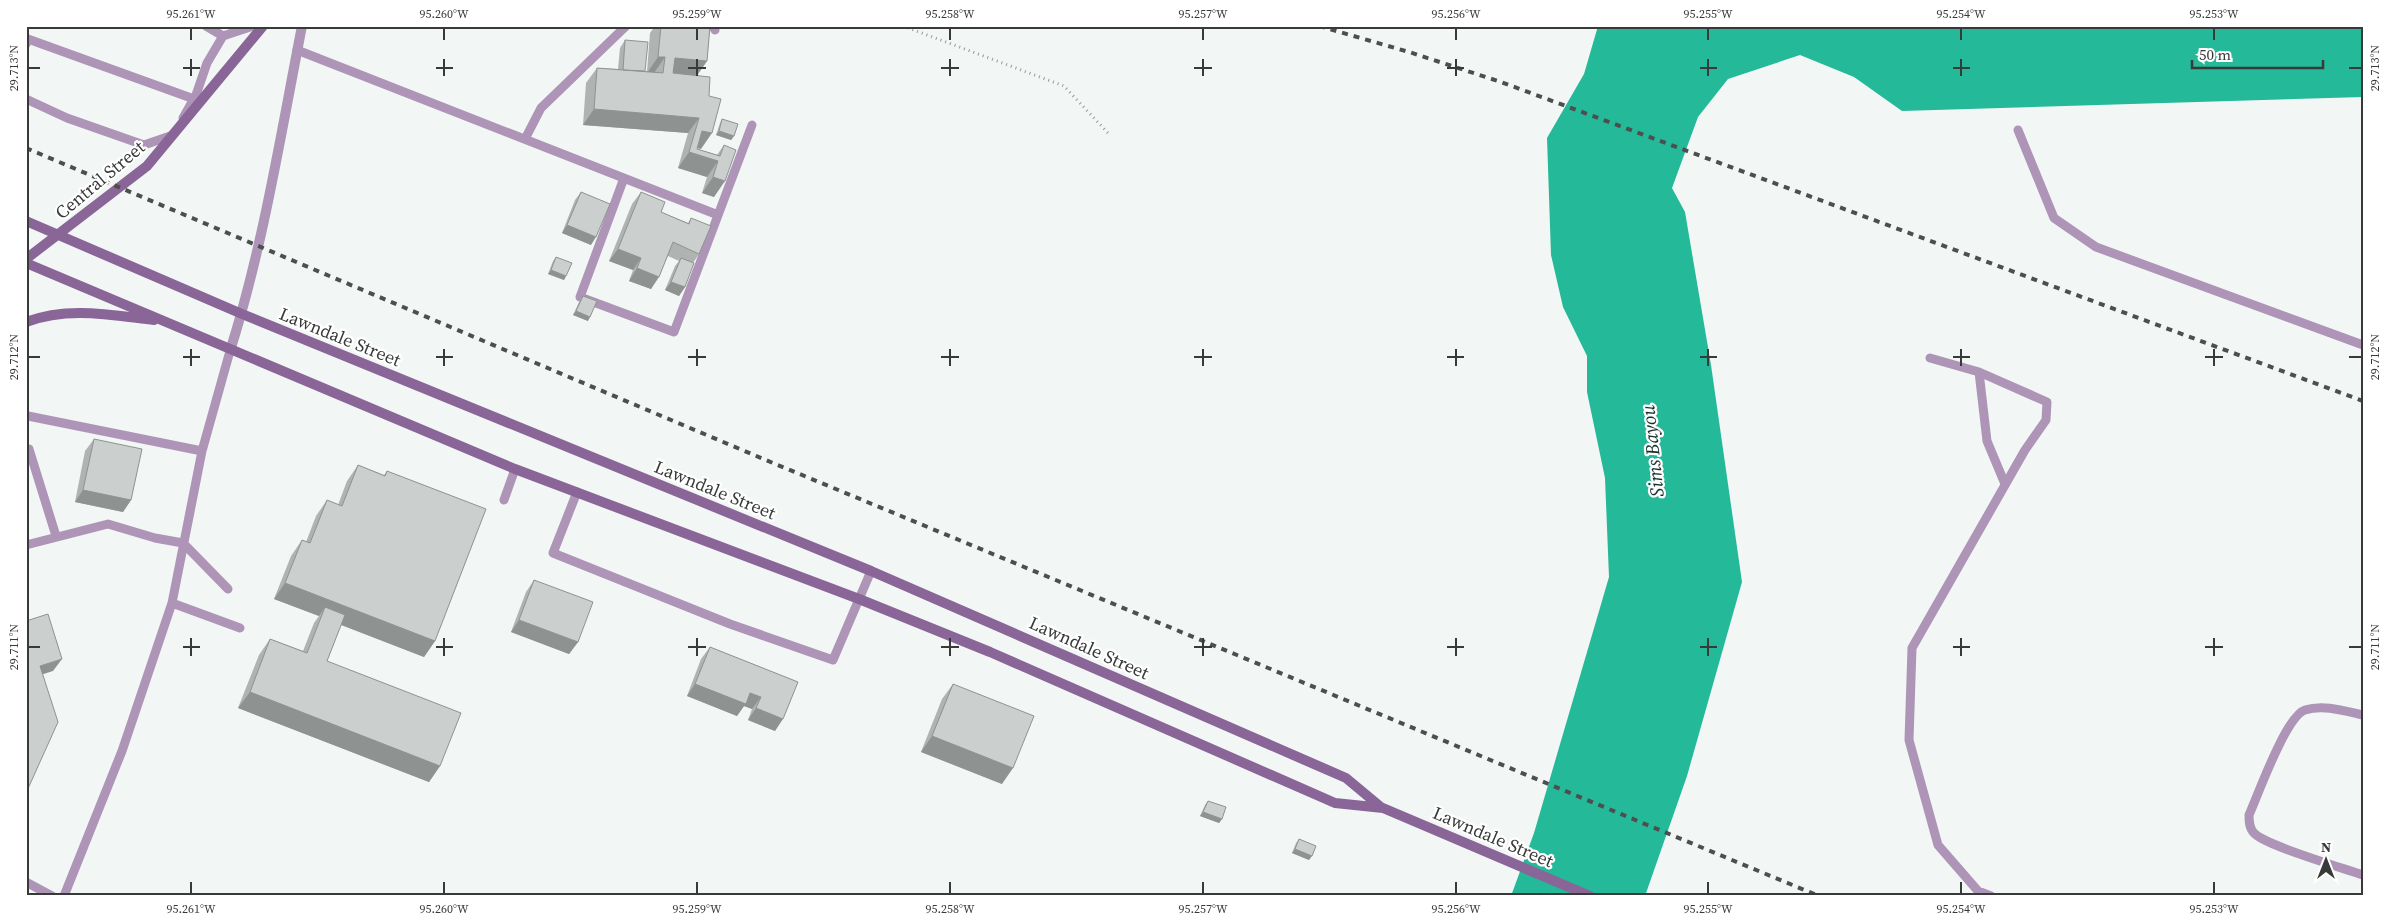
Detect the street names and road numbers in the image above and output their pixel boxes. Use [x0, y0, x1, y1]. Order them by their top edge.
street label: Central Street [50, 135, 150, 225]
street label: Lawndale Street [276, 301, 405, 372]
street label: Lawndale Street [651, 454, 780, 525]
street label: Lawndale Street [1025, 610, 1153, 685]
street label: Lawndale Street [1429, 800, 1557, 873]

